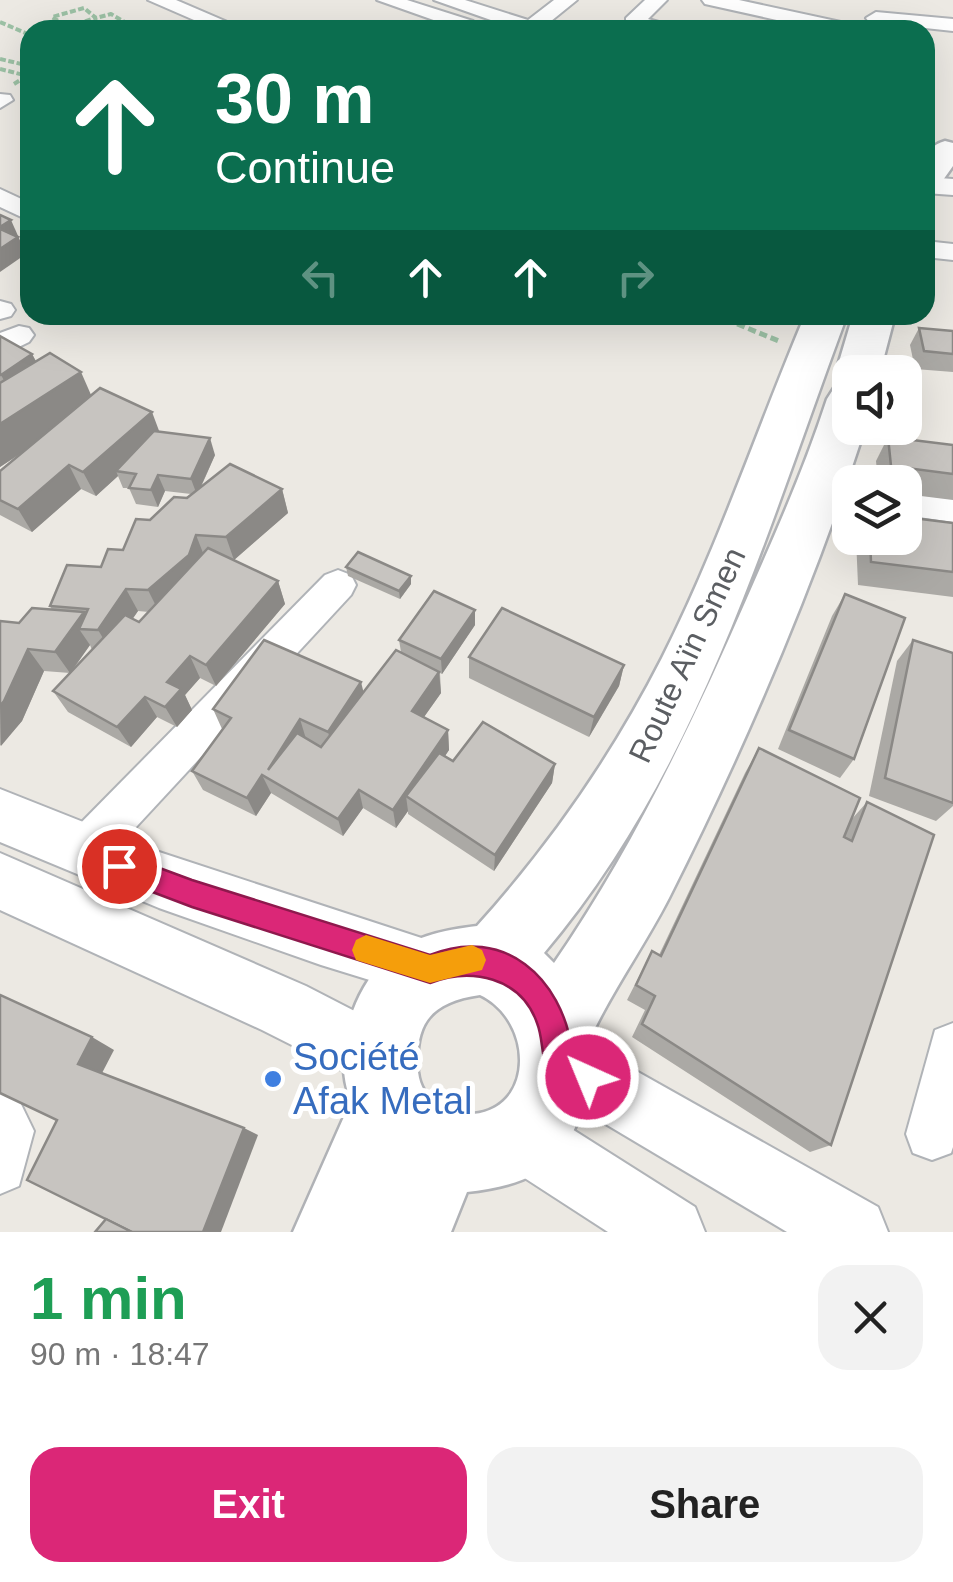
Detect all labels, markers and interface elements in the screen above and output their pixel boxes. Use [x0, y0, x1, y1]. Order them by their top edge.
icon: ahead [50, 60, 180, 190]
text: 30 m [215, 60, 375, 138]
text: Continue [215, 142, 395, 193]
icon: left [293, 250, 348, 305]
icon: ahead [398, 250, 453, 305]
icon: ahead [503, 250, 558, 305]
icon: right [608, 250, 663, 305]
map controls [832, 355, 922, 555]
button: sound [832, 355, 922, 445]
button: layers [832, 465, 922, 555]
street label: Route Aïn Smen [621, 542, 753, 768]
pin [77, 824, 162, 909]
icon: arrive [92, 839, 147, 894]
position arrow [536, 1025, 640, 1129]
place label: Société Afak Metal [293, 1036, 473, 1122]
marker: Société Afak Metal [262, 1068, 284, 1090]
text: 1 min [30, 1265, 187, 1332]
button: close [818, 1265, 923, 1370]
text: 90 m · 18:47 [30, 1336, 210, 1372]
button: Exit [30, 1447, 467, 1562]
button: Share [487, 1447, 923, 1562]

